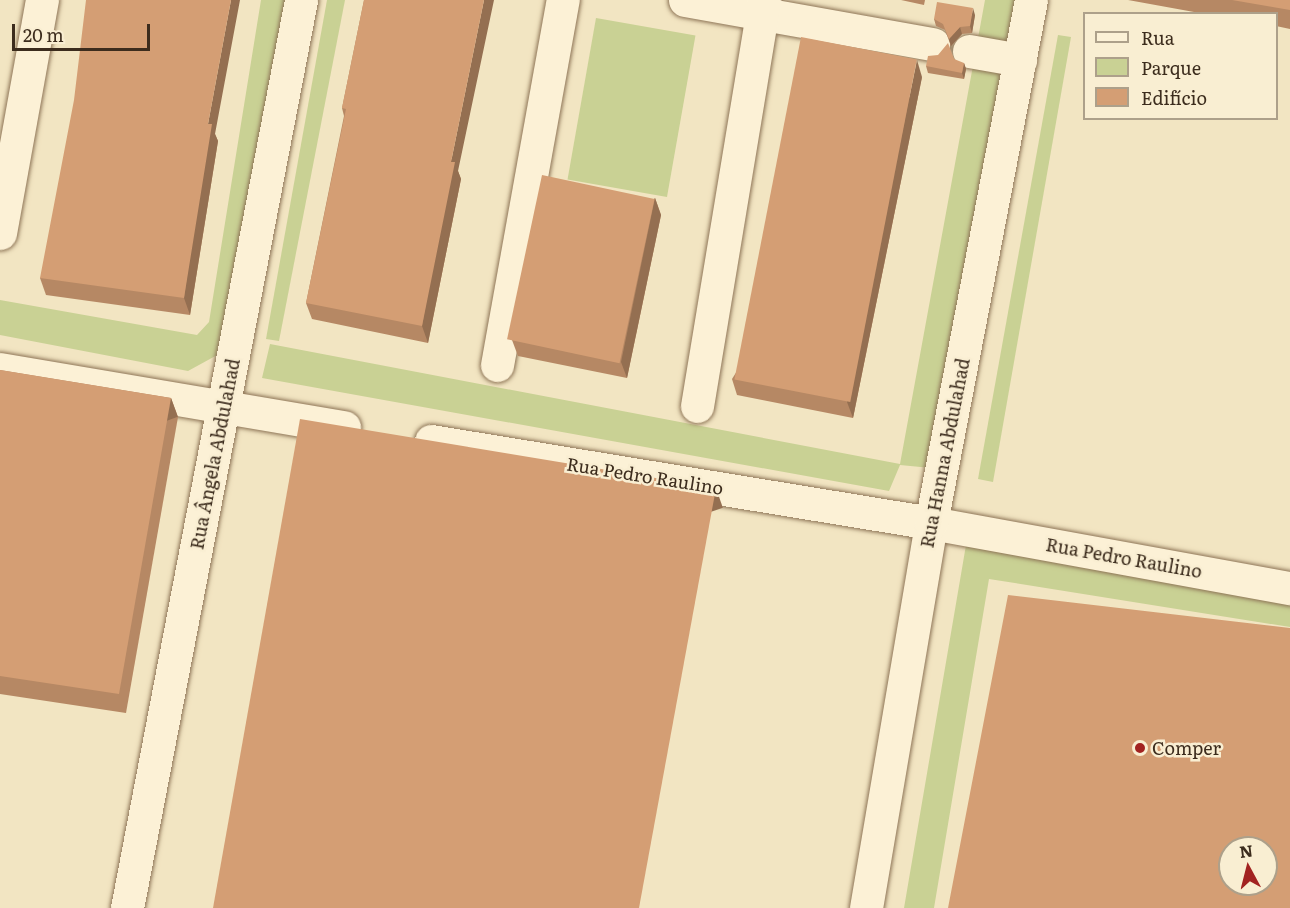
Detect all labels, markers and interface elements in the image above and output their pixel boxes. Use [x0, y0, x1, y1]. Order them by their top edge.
scale bar [15, 12, 153, 50]
legend [1083, 12, 1278, 120]
text: 20 m [23, 21, 64, 48]
text: Rua [1141, 24, 1174, 51]
text: Parque [1141, 54, 1201, 81]
text: Edifício [1141, 84, 1207, 111]
street label: Rua Hanna Abdulahad [916, 356, 974, 550]
street label: Rua Ângela Abdulahad [186, 357, 244, 551]
street label: Rua Pedro Raulino [565, 453, 725, 499]
street label: Rua Pedro Raulino [1044, 534, 1204, 582]
place label: Comper [1152, 737, 1221, 759]
marker: Comper [1133, 741, 1147, 755]
north arrow [1218, 836, 1278, 896]
text: N [1238, 837, 1254, 863]

